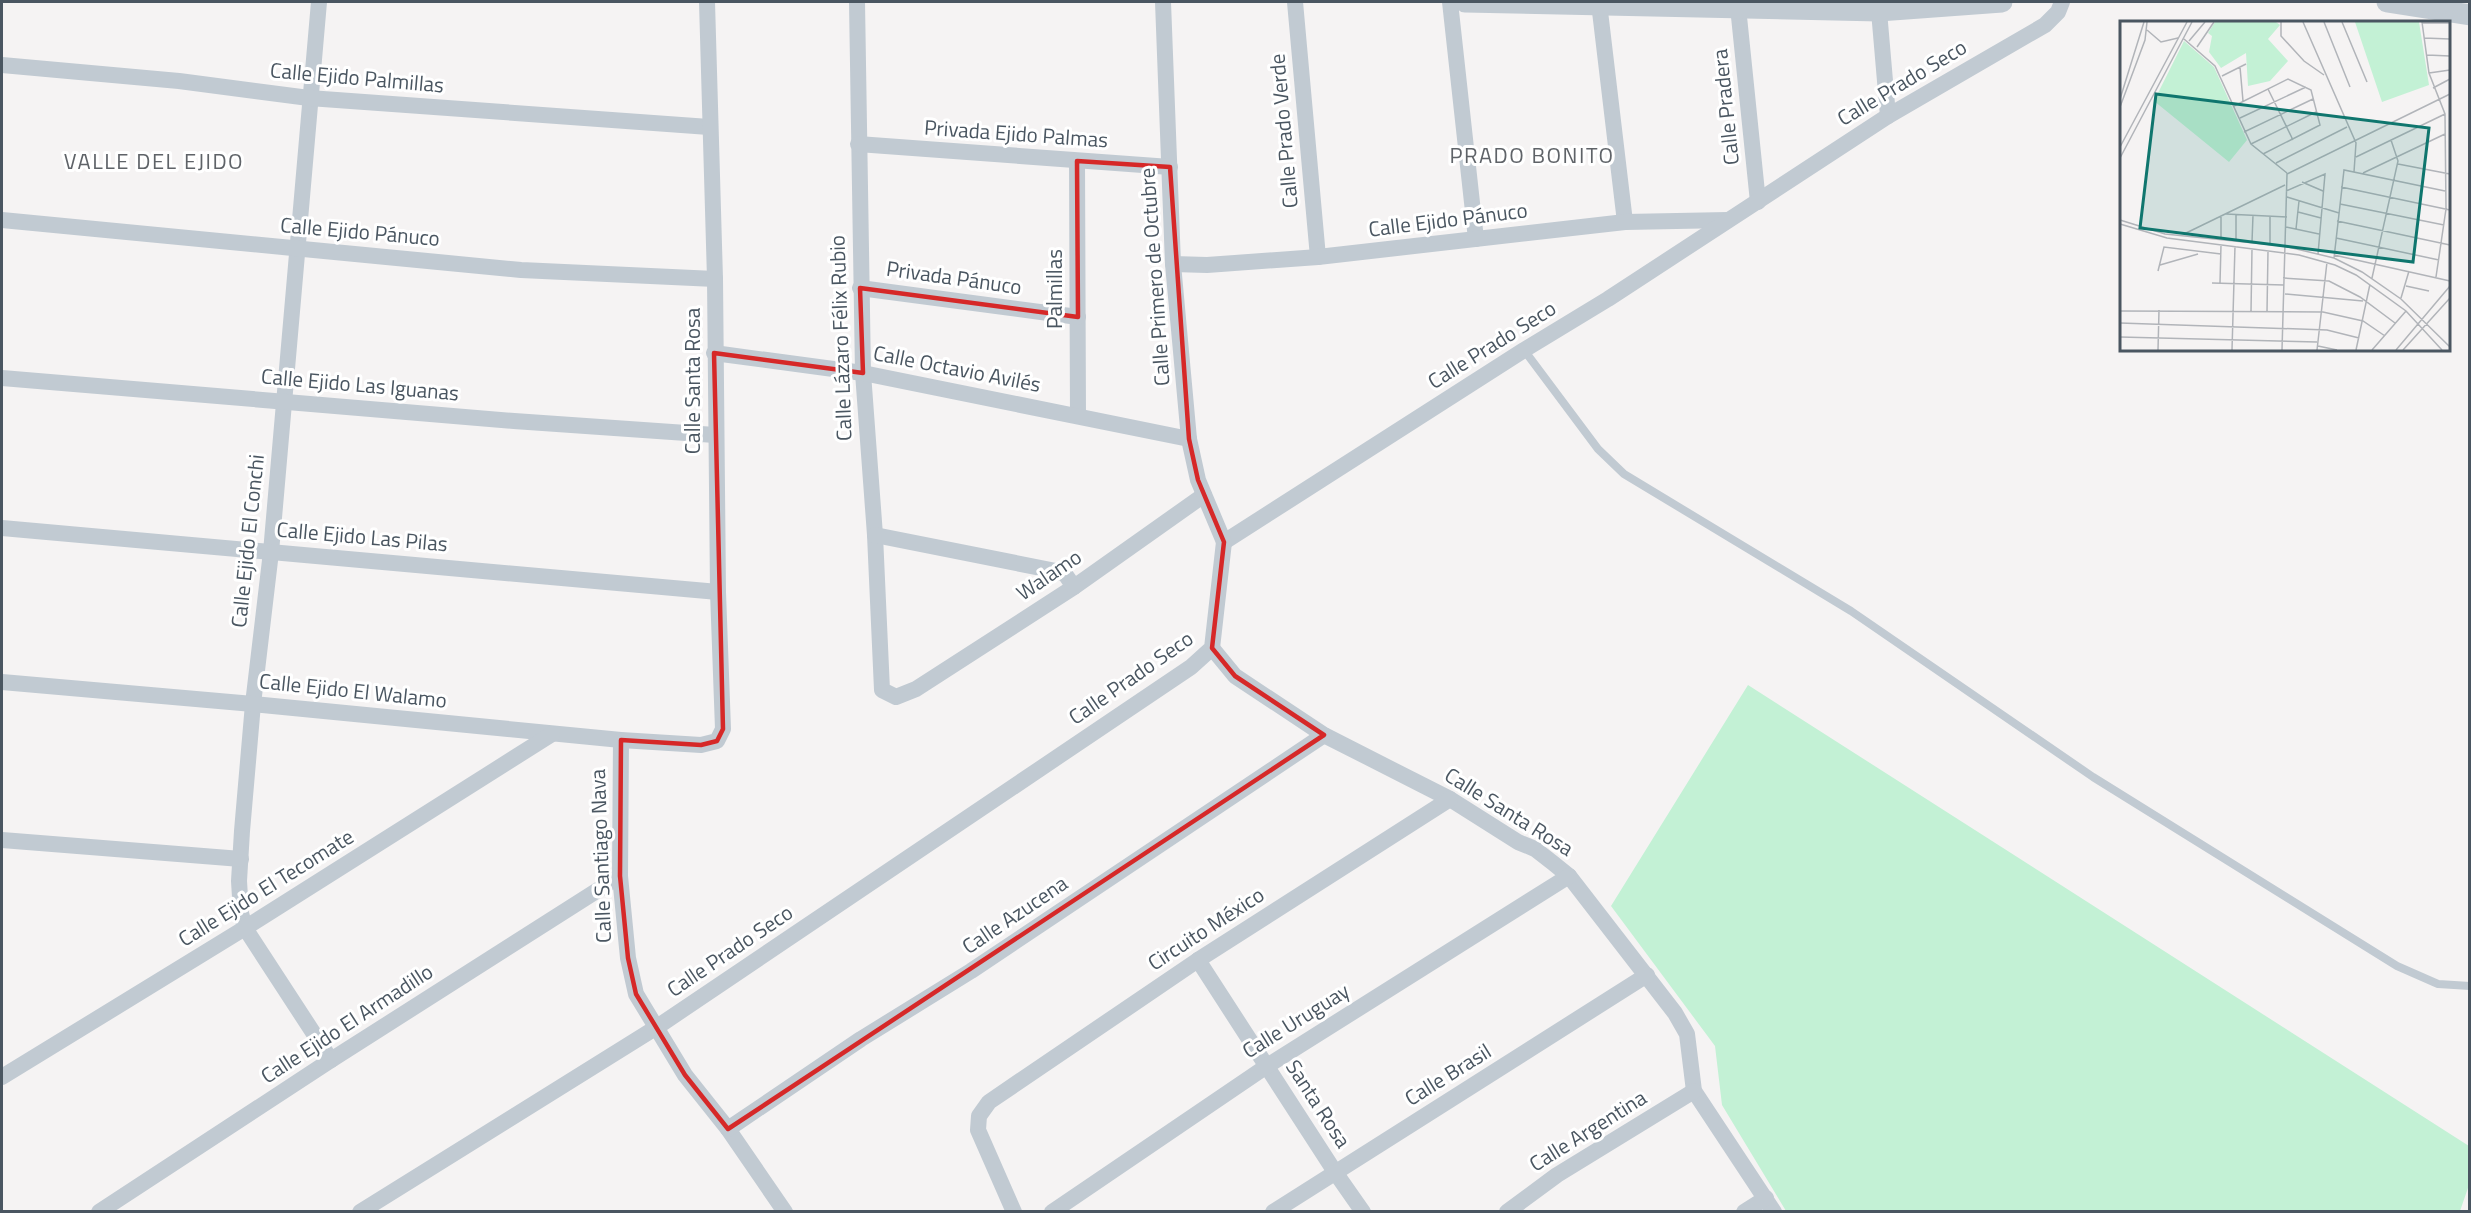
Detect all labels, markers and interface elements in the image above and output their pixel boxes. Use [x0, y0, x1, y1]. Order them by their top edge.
inset map [2120, 21, 2450, 351]
street label: Calle Prado Seco [1831, 31, 1972, 133]
street label: Calle Pradera [1703, 47, 1747, 167]
street label: Calle Ejido Palmillas [269, 53, 445, 101]
street label: Calle Prado Verde [1260, 53, 1306, 210]
street label: Privada Ejido Palmas [923, 111, 1109, 155]
district label: PRADO BONITO [1449, 138, 1615, 172]
district label: VALLE DEL EJIDO [64, 144, 244, 178]
street label: Calle Primero de Octubre [1130, 167, 1178, 387]
street label: Calle Ejido Pánuco [1367, 193, 1529, 245]
street label: Calle Ejido Pánuco [279, 208, 441, 254]
street label: Calle Lázaro Félix Rubio [820, 235, 860, 441]
street label: Palmillas [1038, 249, 1070, 329]
street label: Privada Pánuco [884, 252, 1024, 302]
street label: Calle Prado Seco [1421, 292, 1562, 396]
street label: Calle Santa Rosa [676, 307, 708, 454]
street label: Calle Octavio Avilés [871, 336, 1044, 400]
street label: Calle Ejido Las Iguanas [260, 359, 460, 409]
street label: Calle Ejido El Conchi [222, 453, 272, 629]
street label: Calle Ejido Las Pilas [275, 513, 449, 559]
street label: Walamo [1009, 541, 1088, 608]
street label: Calle Prado Seco [1061, 622, 1199, 732]
street label: Calle Ejido El Walamo [258, 664, 448, 716]
street label: Calle Santa Rosa [1439, 759, 1581, 864]
street label: Calle Santiago Nava [581, 768, 619, 944]
street label: Calle Ejido El Tecomate [172, 820, 359, 954]
street label: Calle Azucena [955, 867, 1074, 961]
street label: Circuito México [1141, 878, 1270, 978]
street label: Calle Prado Seco [660, 896, 799, 1004]
street label: Calle Ejido El Armadillo [254, 955, 439, 1091]
street label: Calle Uruguay [1236, 974, 1355, 1066]
street label: Calle Brasil [1398, 1035, 1497, 1113]
street label: Santa Rosa [1278, 1053, 1360, 1154]
street label: Calle Argentina [1523, 1081, 1653, 1179]

